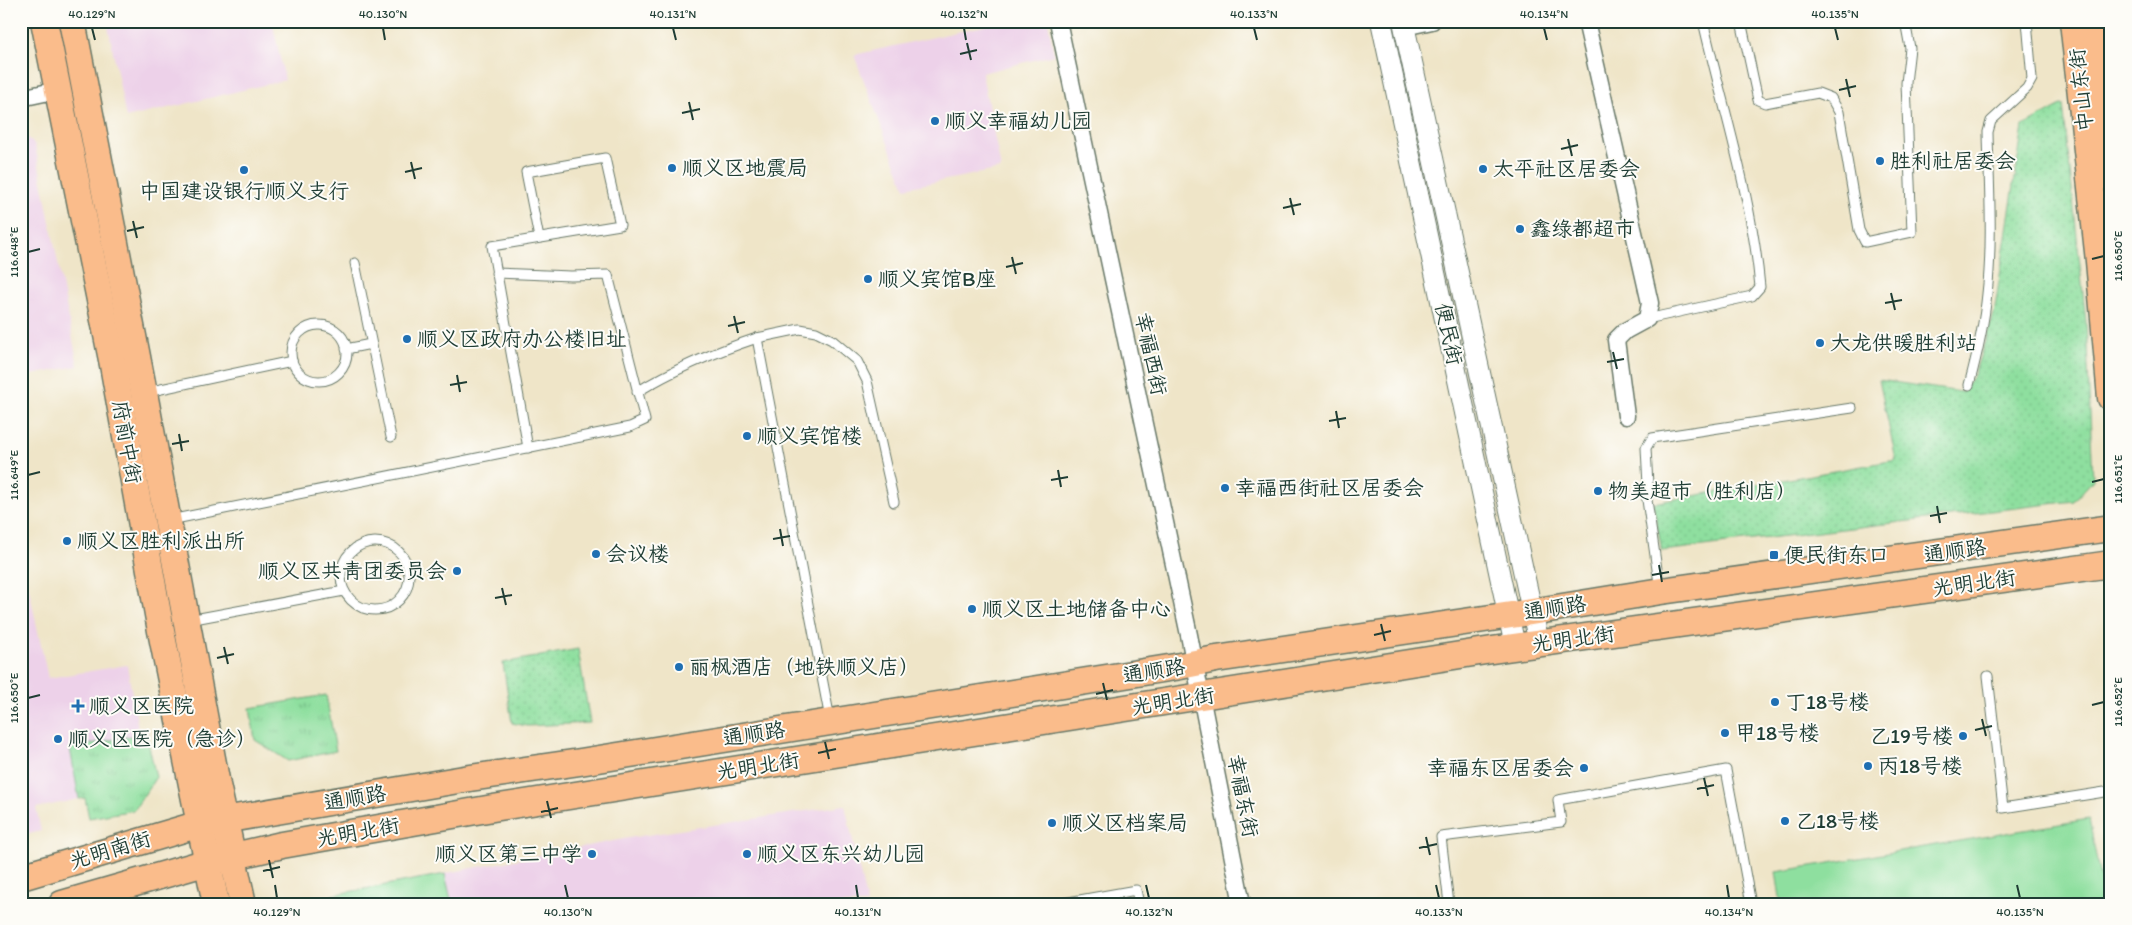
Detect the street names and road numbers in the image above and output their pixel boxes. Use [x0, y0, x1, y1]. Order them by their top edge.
street label: 中山东街 [2064, 47, 2097, 133]
street label: 便民街 [1431, 300, 1468, 367]
street label: 幸福西街 [1131, 310, 1172, 398]
street label: 府前中街 [108, 398, 147, 485]
street label: 通顺路 [1922, 534, 1988, 567]
street label: 光明北街 [1931, 564, 2017, 601]
street label: 通顺路 [1522, 590, 1588, 625]
street label: 光明北街 [1530, 620, 1616, 657]
street label: 通顺路 [1121, 653, 1187, 688]
street label: 光明北街 [1129, 682, 1216, 719]
street label: 通顺路 [721, 716, 787, 751]
street label: 光明北街 [714, 747, 801, 784]
street label: 幸福东街 [1223, 752, 1264, 840]
street label: 通顺路 [322, 780, 388, 815]
street label: 光明北街 [314, 812, 401, 851]
street label: 光明南街 [66, 825, 154, 874]

